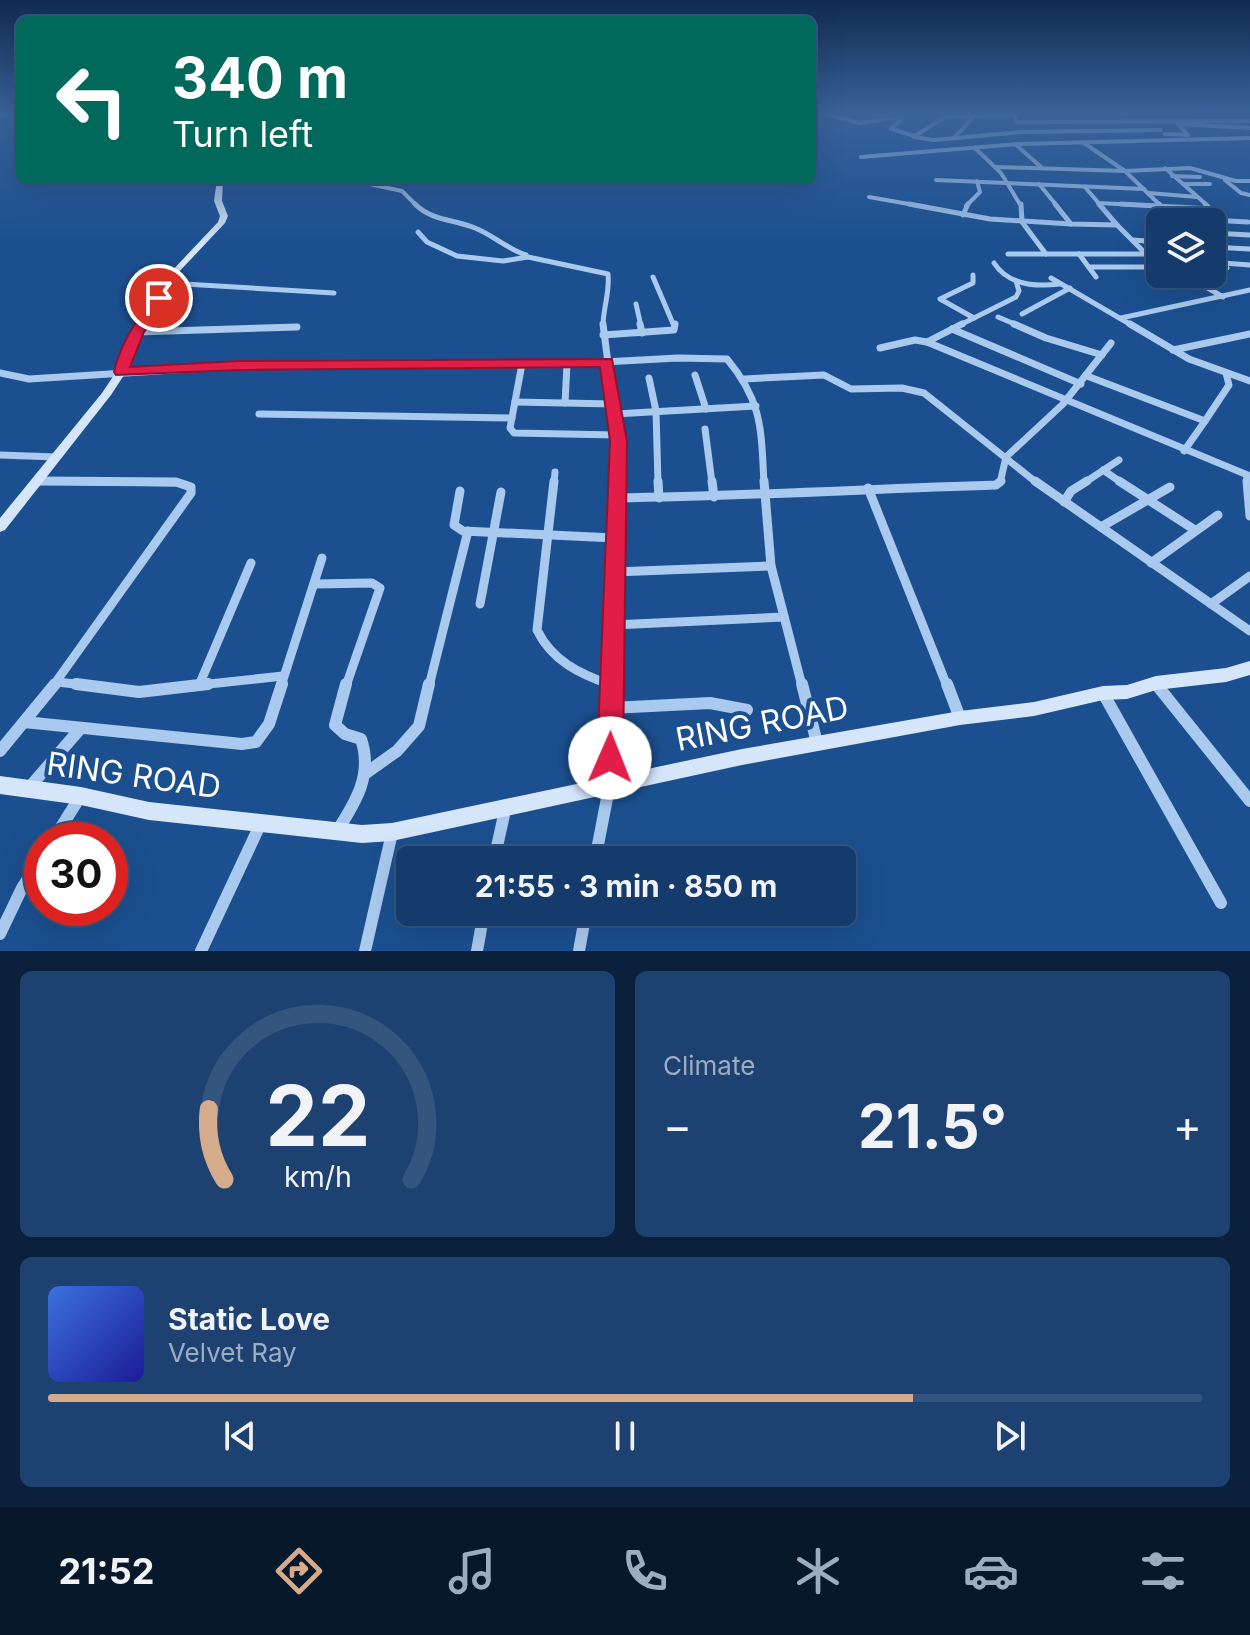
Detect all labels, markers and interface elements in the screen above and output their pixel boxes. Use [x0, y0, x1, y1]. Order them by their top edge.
text: 340 m [172, 44, 348, 112]
icon: left [40, 48, 144, 152]
text: Turn left [172, 112, 313, 156]
map controls [1146, 208, 1226, 288]
button: layers [1146, 208, 1226, 288]
pin [125, 264, 193, 332]
icon: arrive [137, 276, 181, 320]
street label: RING ROAD [672, 687, 852, 759]
position arrow [568, 716, 652, 800]
street label: RING ROAD [44, 743, 224, 807]
speed limit sign: 30 [24, 822, 128, 926]
text: 21:55 · 3 min · 850 m [475, 868, 777, 904]
text: Climate [663, 1050, 755, 1081]
text: 22 [265, 1065, 370, 1166]
text: 21.5° [858, 1090, 1007, 1162]
text: − [663, 1099, 692, 1153]
text: + [1173, 1099, 1202, 1153]
text: km/h [284, 1159, 351, 1194]
text: Static Love [168, 1301, 330, 1337]
text: Velvet Ray [168, 1337, 297, 1368]
icon: previous [218, 1414, 262, 1458]
icon: pause [603, 1414, 647, 1458]
icon: next [988, 1414, 1032, 1458]
icon: directions [271, 1543, 327, 1599]
icon: music [444, 1543, 500, 1599]
icon: phone [617, 1543, 673, 1599]
icon: climate [790, 1543, 846, 1599]
icon: car [963, 1543, 1019, 1599]
icon: filters [1135, 1543, 1191, 1599]
text: 21:52 [58, 1549, 154, 1593]

